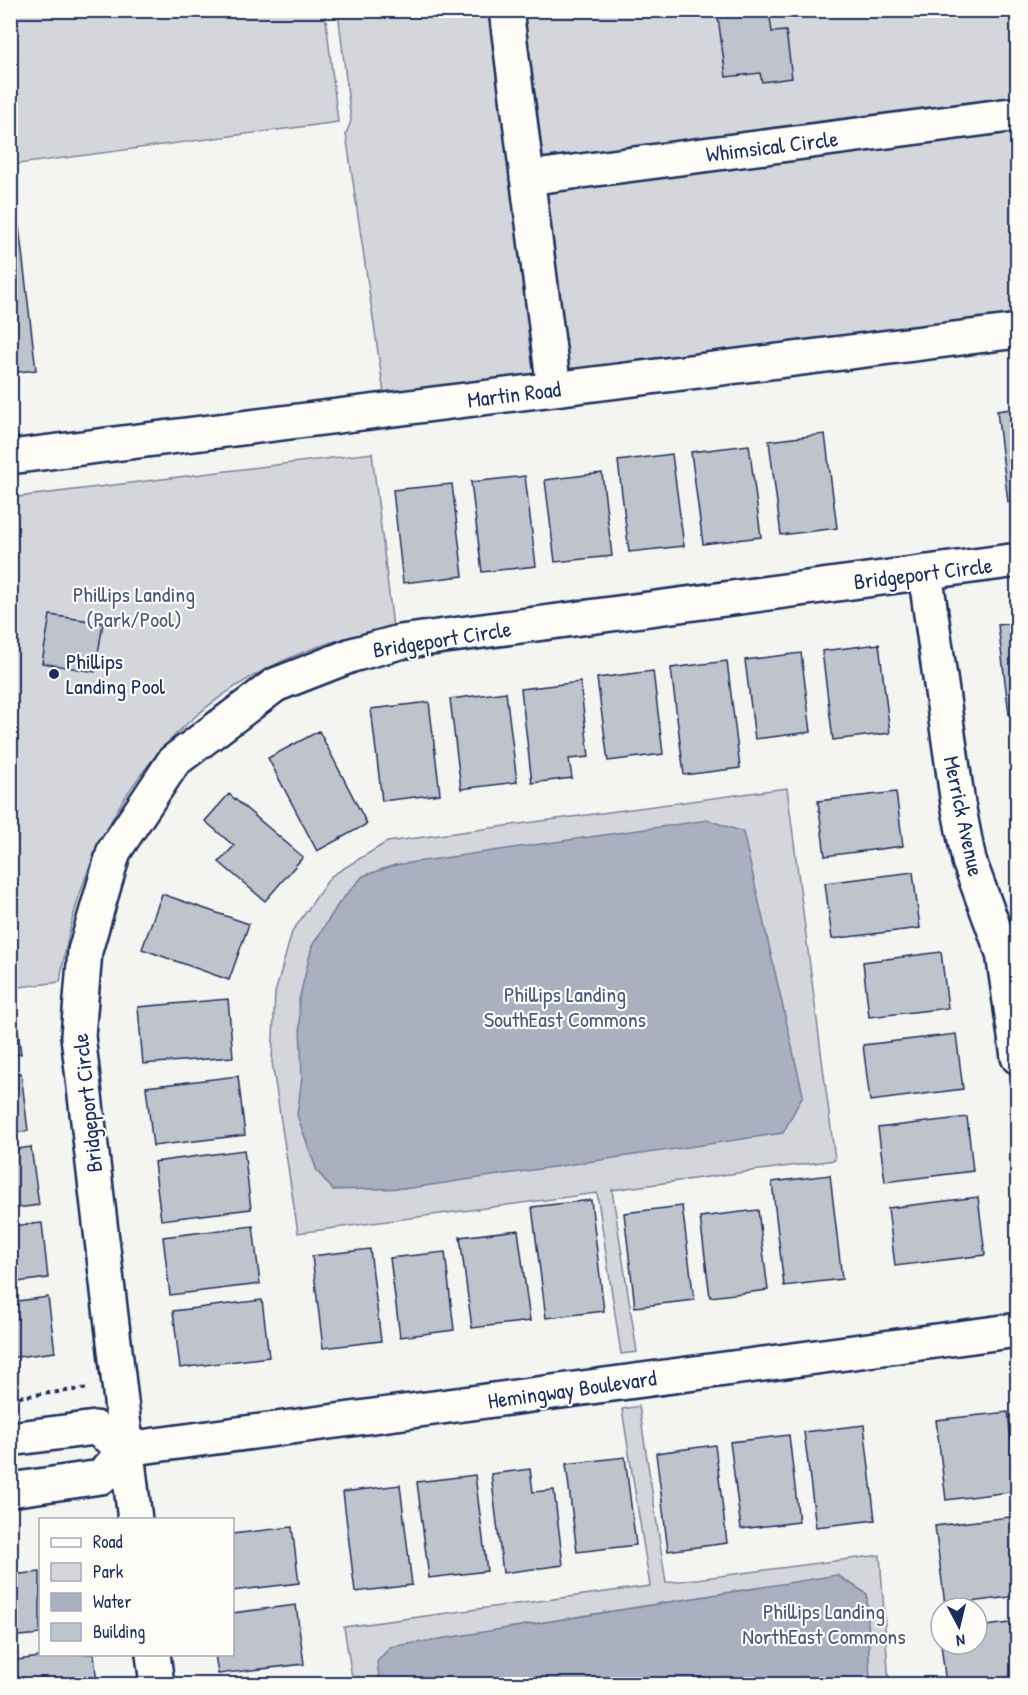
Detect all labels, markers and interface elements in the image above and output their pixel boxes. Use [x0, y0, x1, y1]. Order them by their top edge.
street label: Whimsical Circle [704, 123, 840, 169]
street label: Martin Road [466, 373, 563, 415]
street label: Bridgeport Circle [852, 550, 994, 596]
park label: Phillips Landing (Park/Pool) [73, 579, 195, 634]
street label: Bridgeport Circle [371, 613, 514, 665]
place label: Phillips Landing Pool [66, 646, 165, 701]
marker: Phillips Landing Pool [47, 667, 61, 681]
street label: Merrick Avenue [937, 753, 991, 879]
park label: Phillips Landing SouthEast Commons [484, 979, 646, 1034]
street label: Bridgeport Circle [65, 1032, 109, 1174]
street label: Hemingway Boulevard [486, 1362, 659, 1416]
legend [39, 1518, 234, 1656]
text: Road [93, 1529, 123, 1554]
text: Park [93, 1559, 124, 1584]
text: Water [93, 1589, 131, 1614]
park label: Phillips Landing NorthEast Commons [742, 1596, 906, 1651]
north arrow [929, 1596, 989, 1656]
text: Building [93, 1619, 145, 1644]
text: N [955, 1629, 966, 1652]

